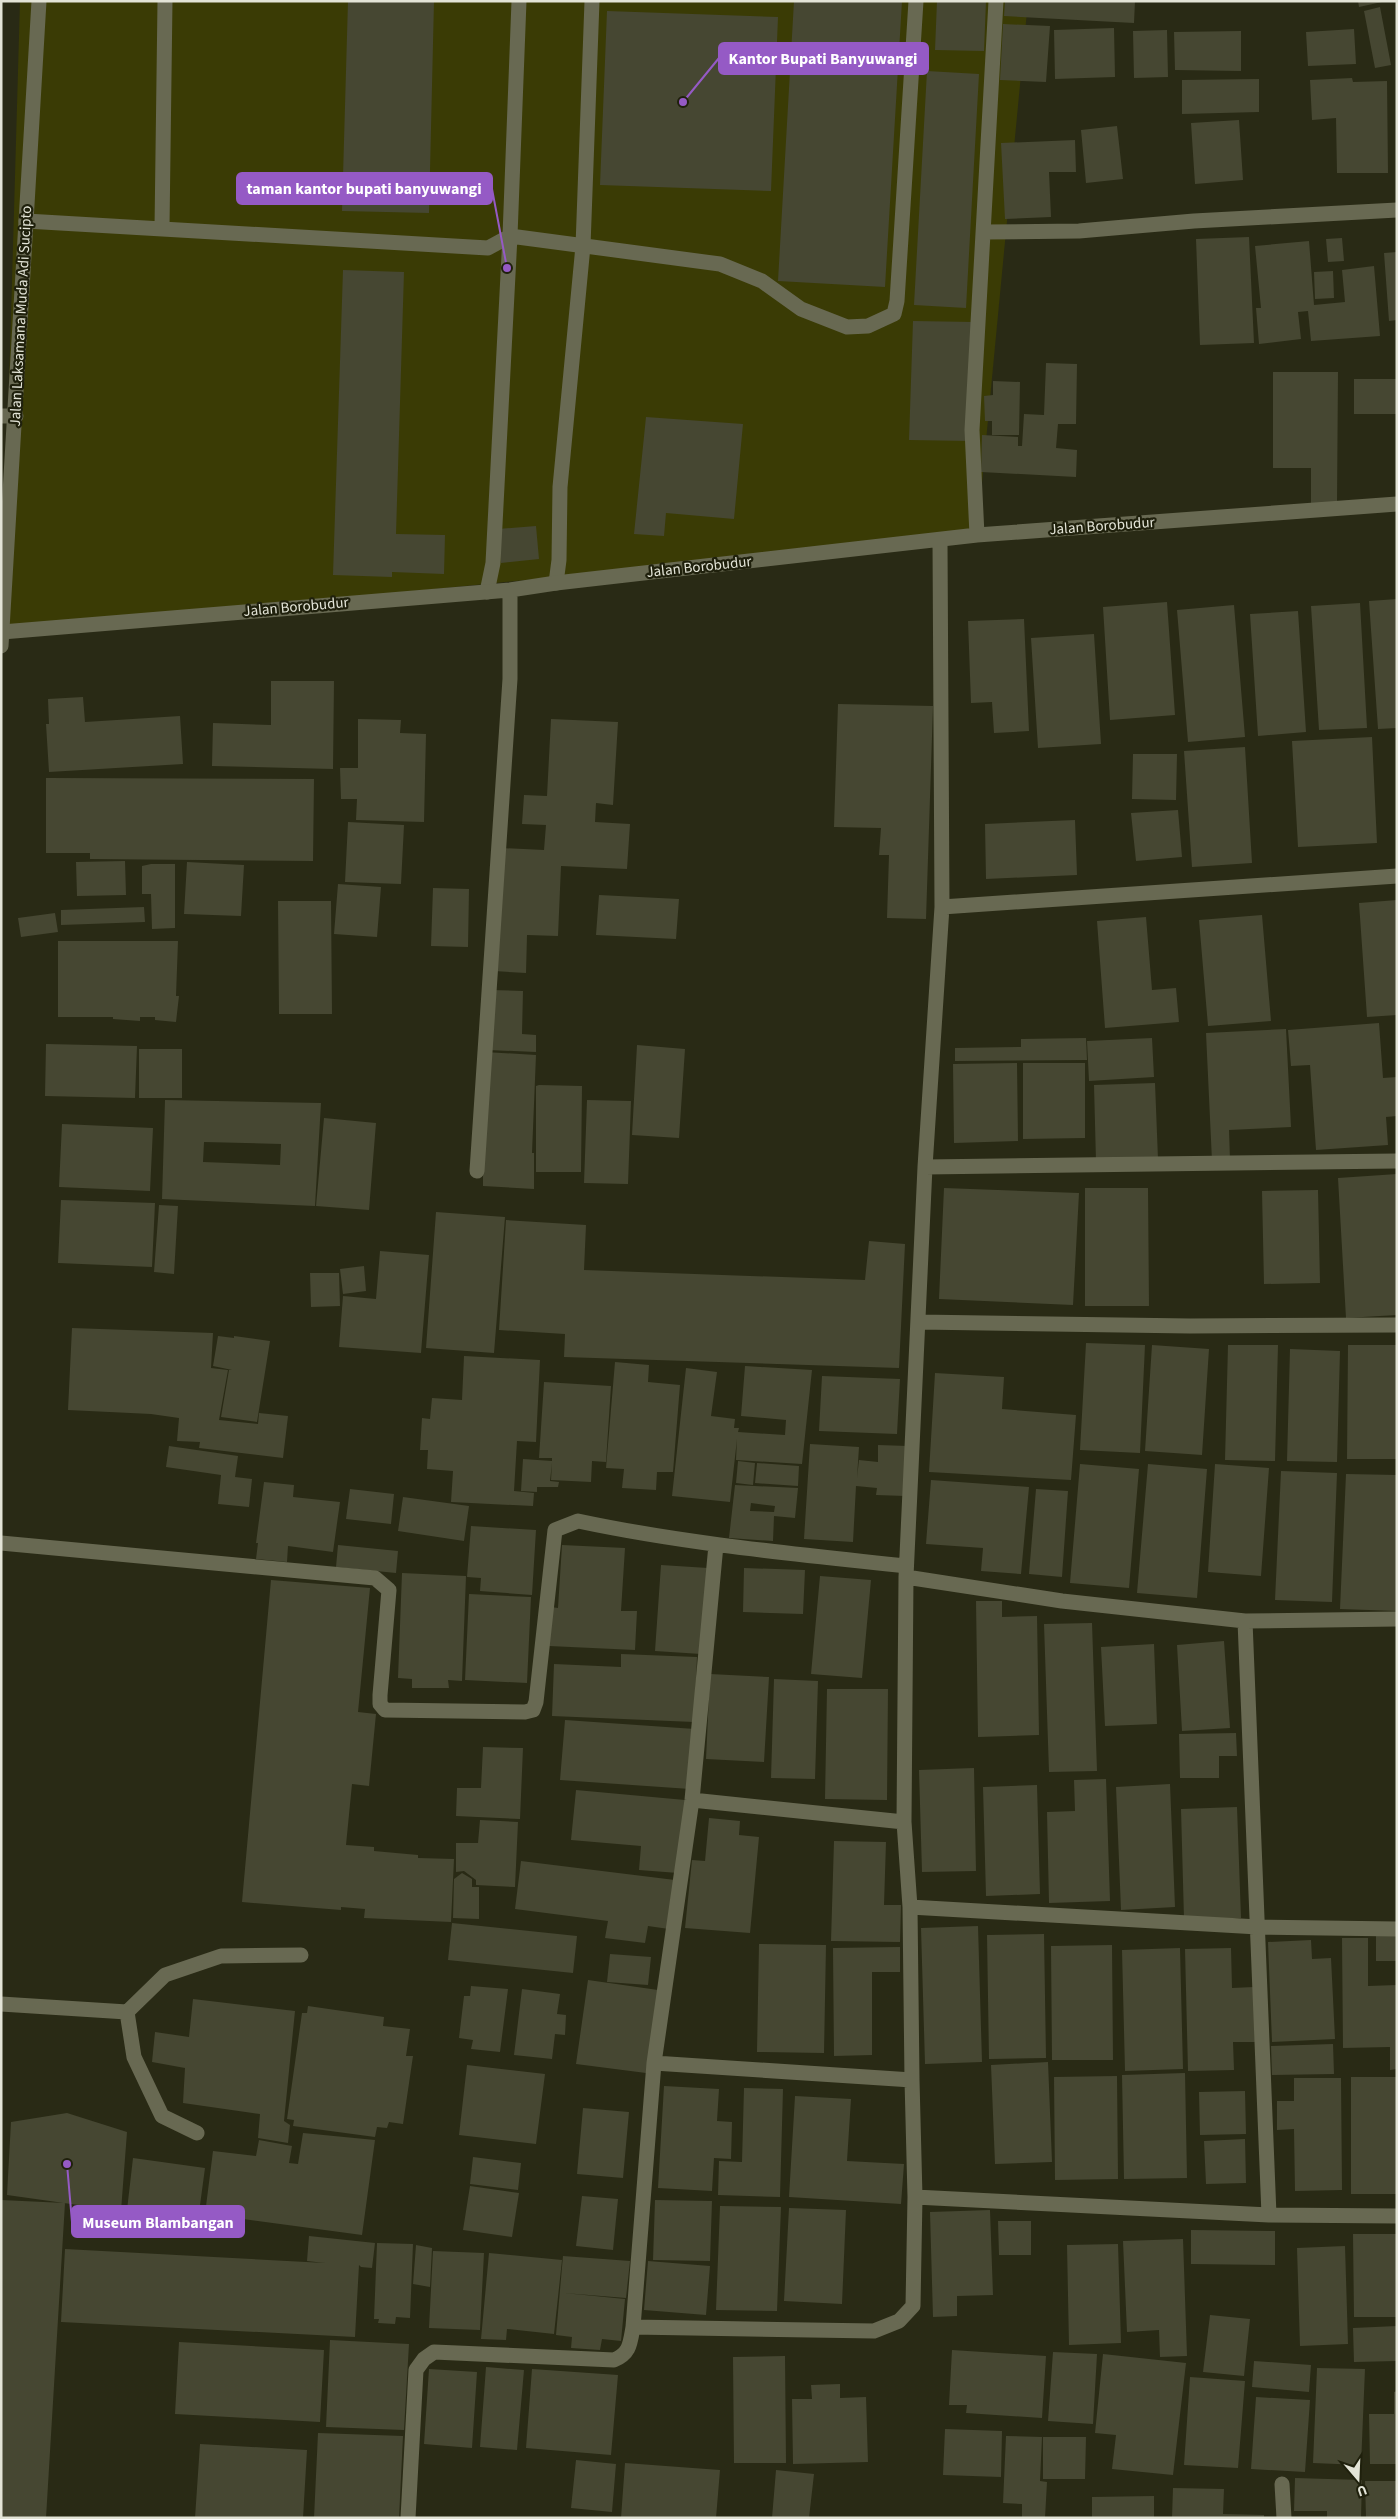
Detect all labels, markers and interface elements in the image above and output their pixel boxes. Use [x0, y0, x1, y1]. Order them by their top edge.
callout: Kantor Bupati Banyuwangi [719, 43, 928, 74]
text: Kantor Bupati Banyuwangi [729, 48, 917, 70]
callout: taman kantor bupati banyuwangi [237, 173, 492, 204]
text: taman kantor bupati banyuwangi [246, 178, 482, 200]
street label: Jalan Laksamana Muda Adi Sucipto [5, 205, 37, 427]
street label: Jalan Borobudur [1049, 512, 1156, 540]
street label: Jalan Borobudur [645, 551, 753, 583]
street label: Jalan Borobudur [242, 592, 350, 622]
callout: Museum Blambangan [72, 2206, 244, 2237]
text: Museum Blambangan [82, 2212, 234, 2234]
north arrow [1333, 2454, 1383, 2504]
text: U [1354, 2479, 1370, 2501]

